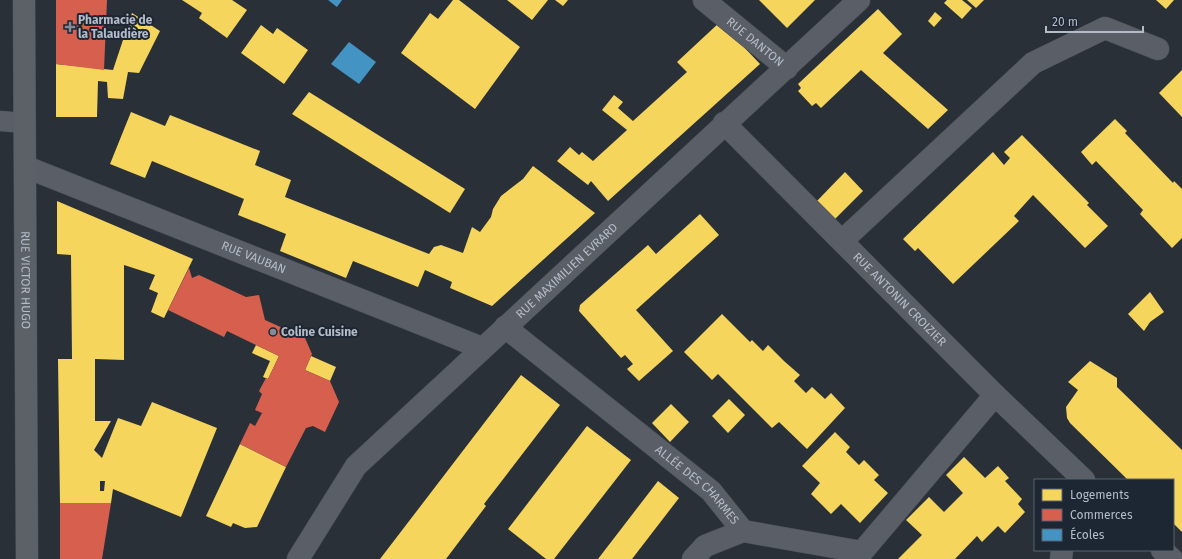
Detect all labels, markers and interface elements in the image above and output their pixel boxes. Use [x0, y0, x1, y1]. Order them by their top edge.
scale bar [1046, 8, 1143, 34]
place label: Pharmacie de la Talaudière [78, 13, 153, 41]
street label: RUE DANTON [724, 14, 786, 69]
text: 20 m [1052, 15, 1078, 29]
marker: Pharmacie de la Talaudière [65, 22, 75, 32]
street label: RUE MAXIMILIEN EVRARD [513, 220, 621, 321]
street label: RUE VICTOR HUGO [18, 231, 33, 329]
street label: RUE VAUBAN [219, 238, 288, 276]
street label: RUE ANTONIN CROIZIER [850, 250, 949, 349]
place label: Coline Cuisine [281, 325, 358, 339]
marker: Coline Cuisine [268, 327, 278, 337]
street label: ALLÉE DES CHARMES [652, 442, 742, 527]
legend [1034, 479, 1174, 551]
text: Logements [1070, 488, 1129, 502]
text: Commerces [1070, 508, 1133, 522]
text: Écoles [1070, 527, 1105, 542]

